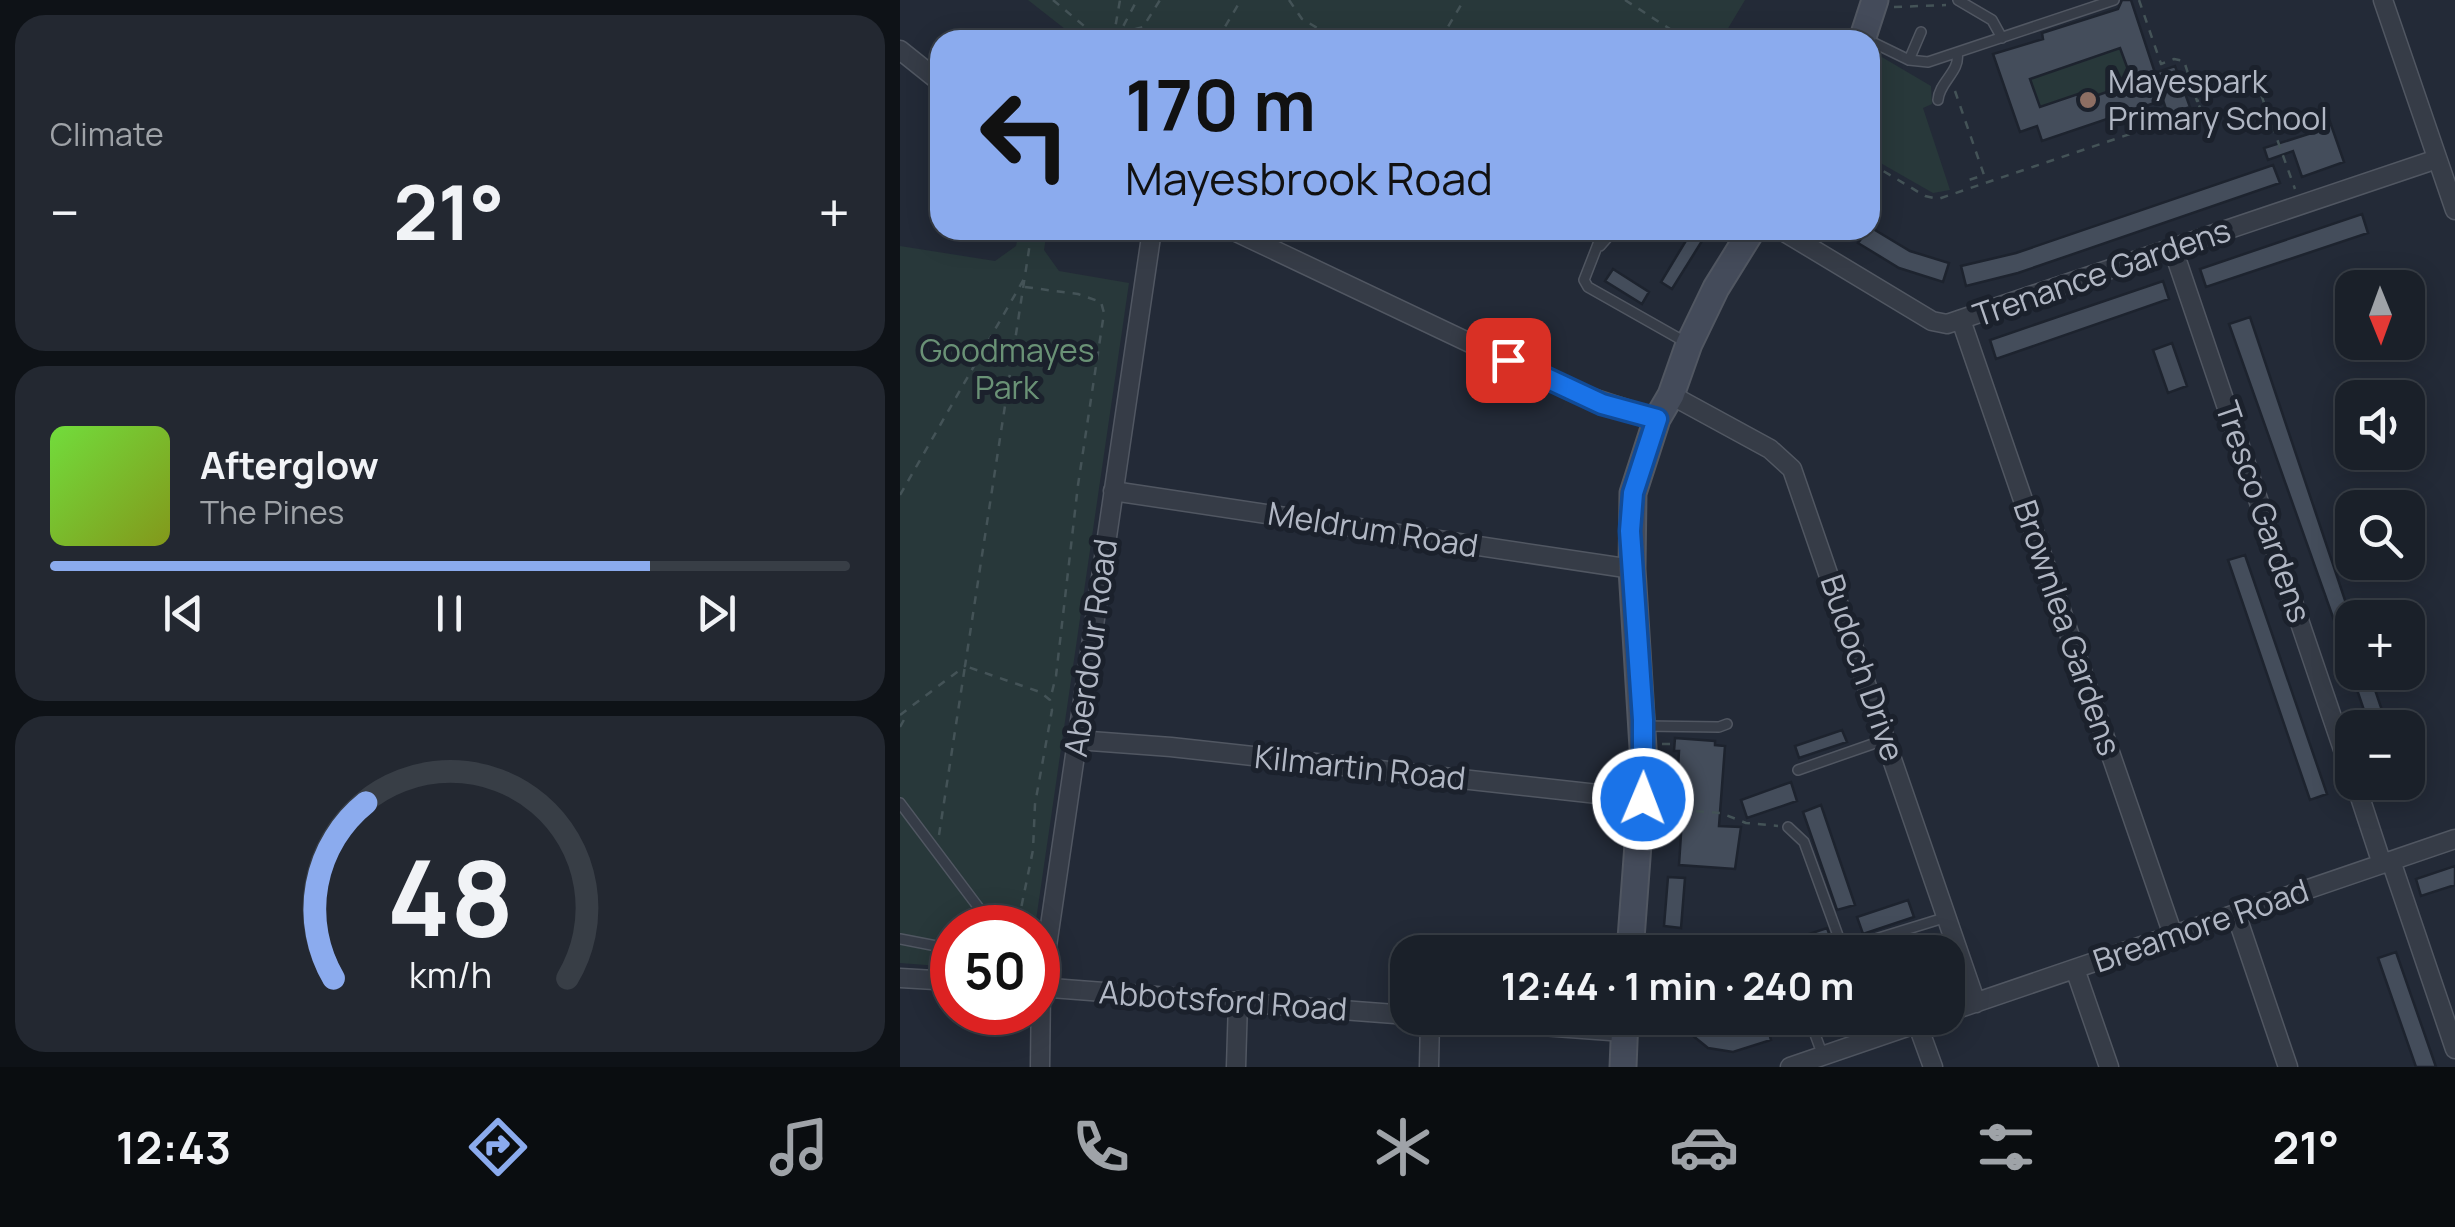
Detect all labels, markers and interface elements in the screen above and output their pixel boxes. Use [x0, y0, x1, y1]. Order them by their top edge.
text: 170 m [1125, 56, 1316, 152]
place label: Mayespark Primary School [2108, 59, 2328, 140]
icon: left [960, 70, 1090, 200]
marker: Mayespark Primary School [2077, 89, 2099, 111]
text: Climate [50, 112, 164, 156]
text: Mayesbrook Road [1125, 147, 1493, 209]
text: 21° [393, 160, 505, 263]
text: − [50, 174, 80, 250]
text: + [818, 174, 850, 250]
street label: Trenance Gardens [1967, 207, 2236, 337]
north arrow [2335, 270, 2425, 360]
map controls [2335, 270, 2425, 800]
pin [1466, 318, 1551, 403]
park label: Goodmayes Park [919, 328, 1095, 409]
icon: arrive [1481, 333, 1536, 388]
button: sound [2335, 380, 2425, 470]
street label: Tresco Gardens [2205, 395, 2322, 628]
text: Afterglow [200, 438, 379, 490]
text: The Pines [200, 490, 344, 534]
button: search [2335, 490, 2425, 580]
street label: Meldrum Road [1265, 491, 1481, 567]
street label: Brownlea Gardens [2004, 494, 2132, 761]
street label: Aberdour Road [1053, 536, 1127, 760]
street label: Budoch Drive [1810, 569, 1915, 767]
icon: previous [156, 586, 211, 641]
icon: pause [422, 586, 477, 641]
icon: next [689, 586, 744, 641]
button: + [2335, 600, 2425, 690]
button: − [2335, 710, 2425, 800]
street label: Kilmartin Road [1252, 734, 1468, 800]
position arrow [1591, 747, 1695, 851]
text: 48 [387, 825, 513, 967]
street label: Breamore Road [2087, 868, 2314, 983]
speed limit sign: 50 [930, 905, 1060, 1035]
text: km/h [408, 950, 492, 999]
text: 12:44 · 1 min · 240 m [1501, 959, 1854, 1011]
street label: Abbotsford Road [1097, 969, 1349, 1031]
icon: directions [463, 1112, 533, 1182]
icon: music [764, 1112, 834, 1182]
icon: phone [1066, 1112, 1136, 1182]
icon: climate [1368, 1112, 1438, 1182]
icon: car [1669, 1112, 1739, 1182]
icon: filters [1971, 1112, 2041, 1182]
text: 12:43 [116, 1116, 231, 1178]
text: 21° [2272, 1116, 2339, 1178]

